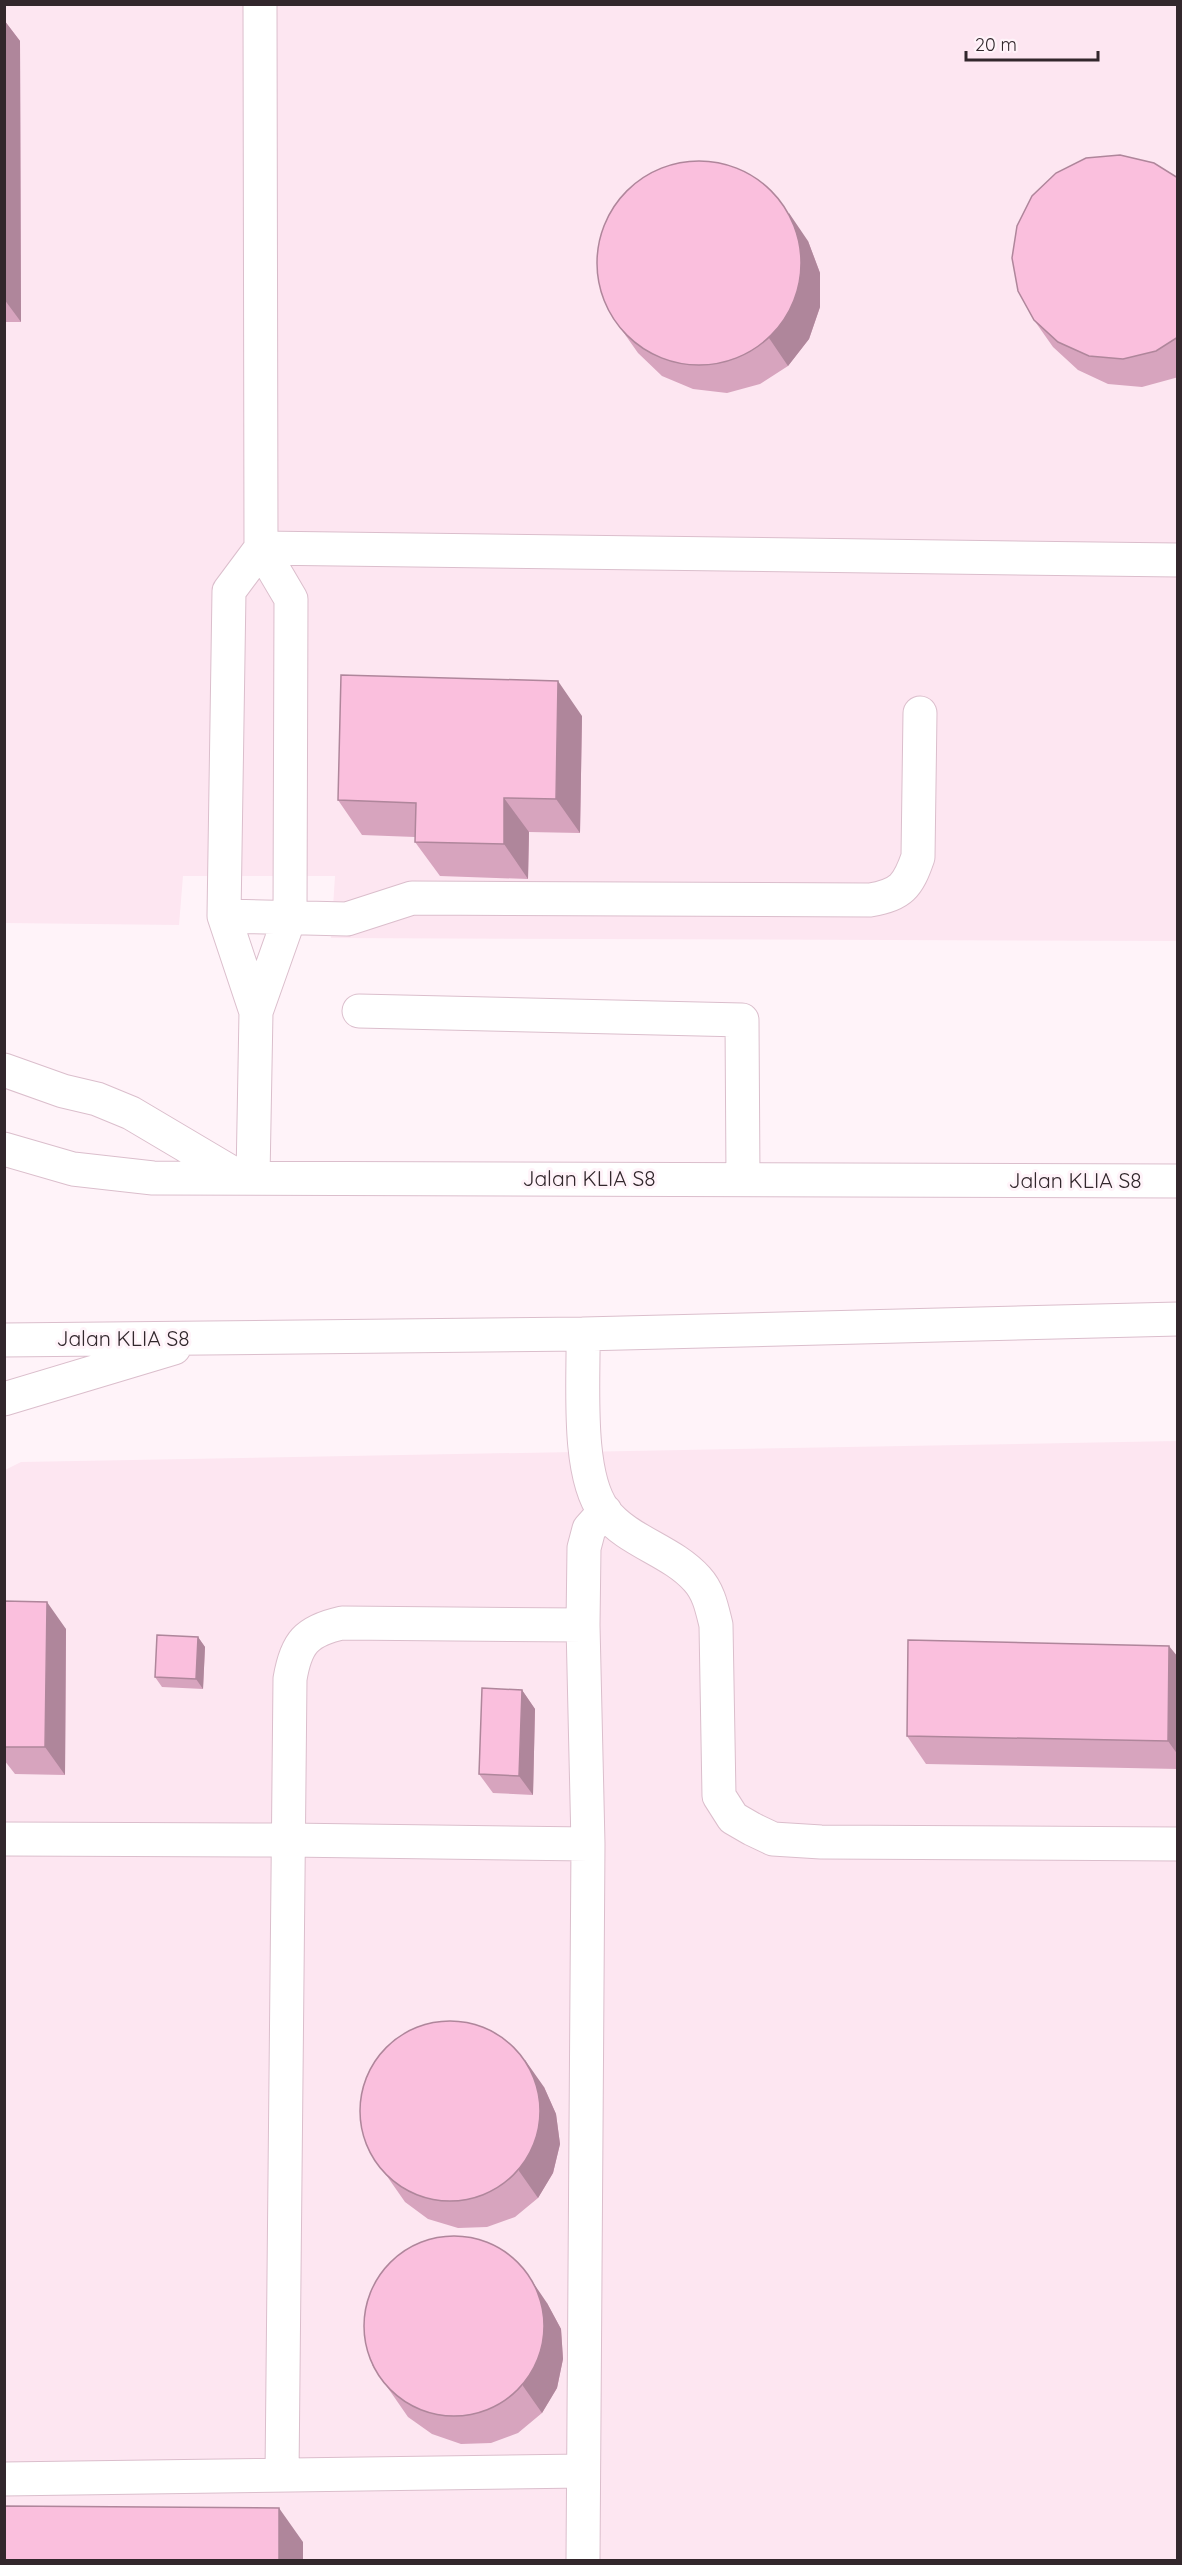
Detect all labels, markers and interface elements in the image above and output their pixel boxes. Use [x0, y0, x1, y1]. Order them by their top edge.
scale bar [966, 24, 1098, 62]
text: 20 m [975, 33, 1017, 56]
street label: Jalan KLIA S8 [522, 1165, 656, 1191]
street label: Jalan KLIA S8 [1008, 1167, 1142, 1193]
street label: Jalan KLIA S8 [56, 1325, 190, 1351]

